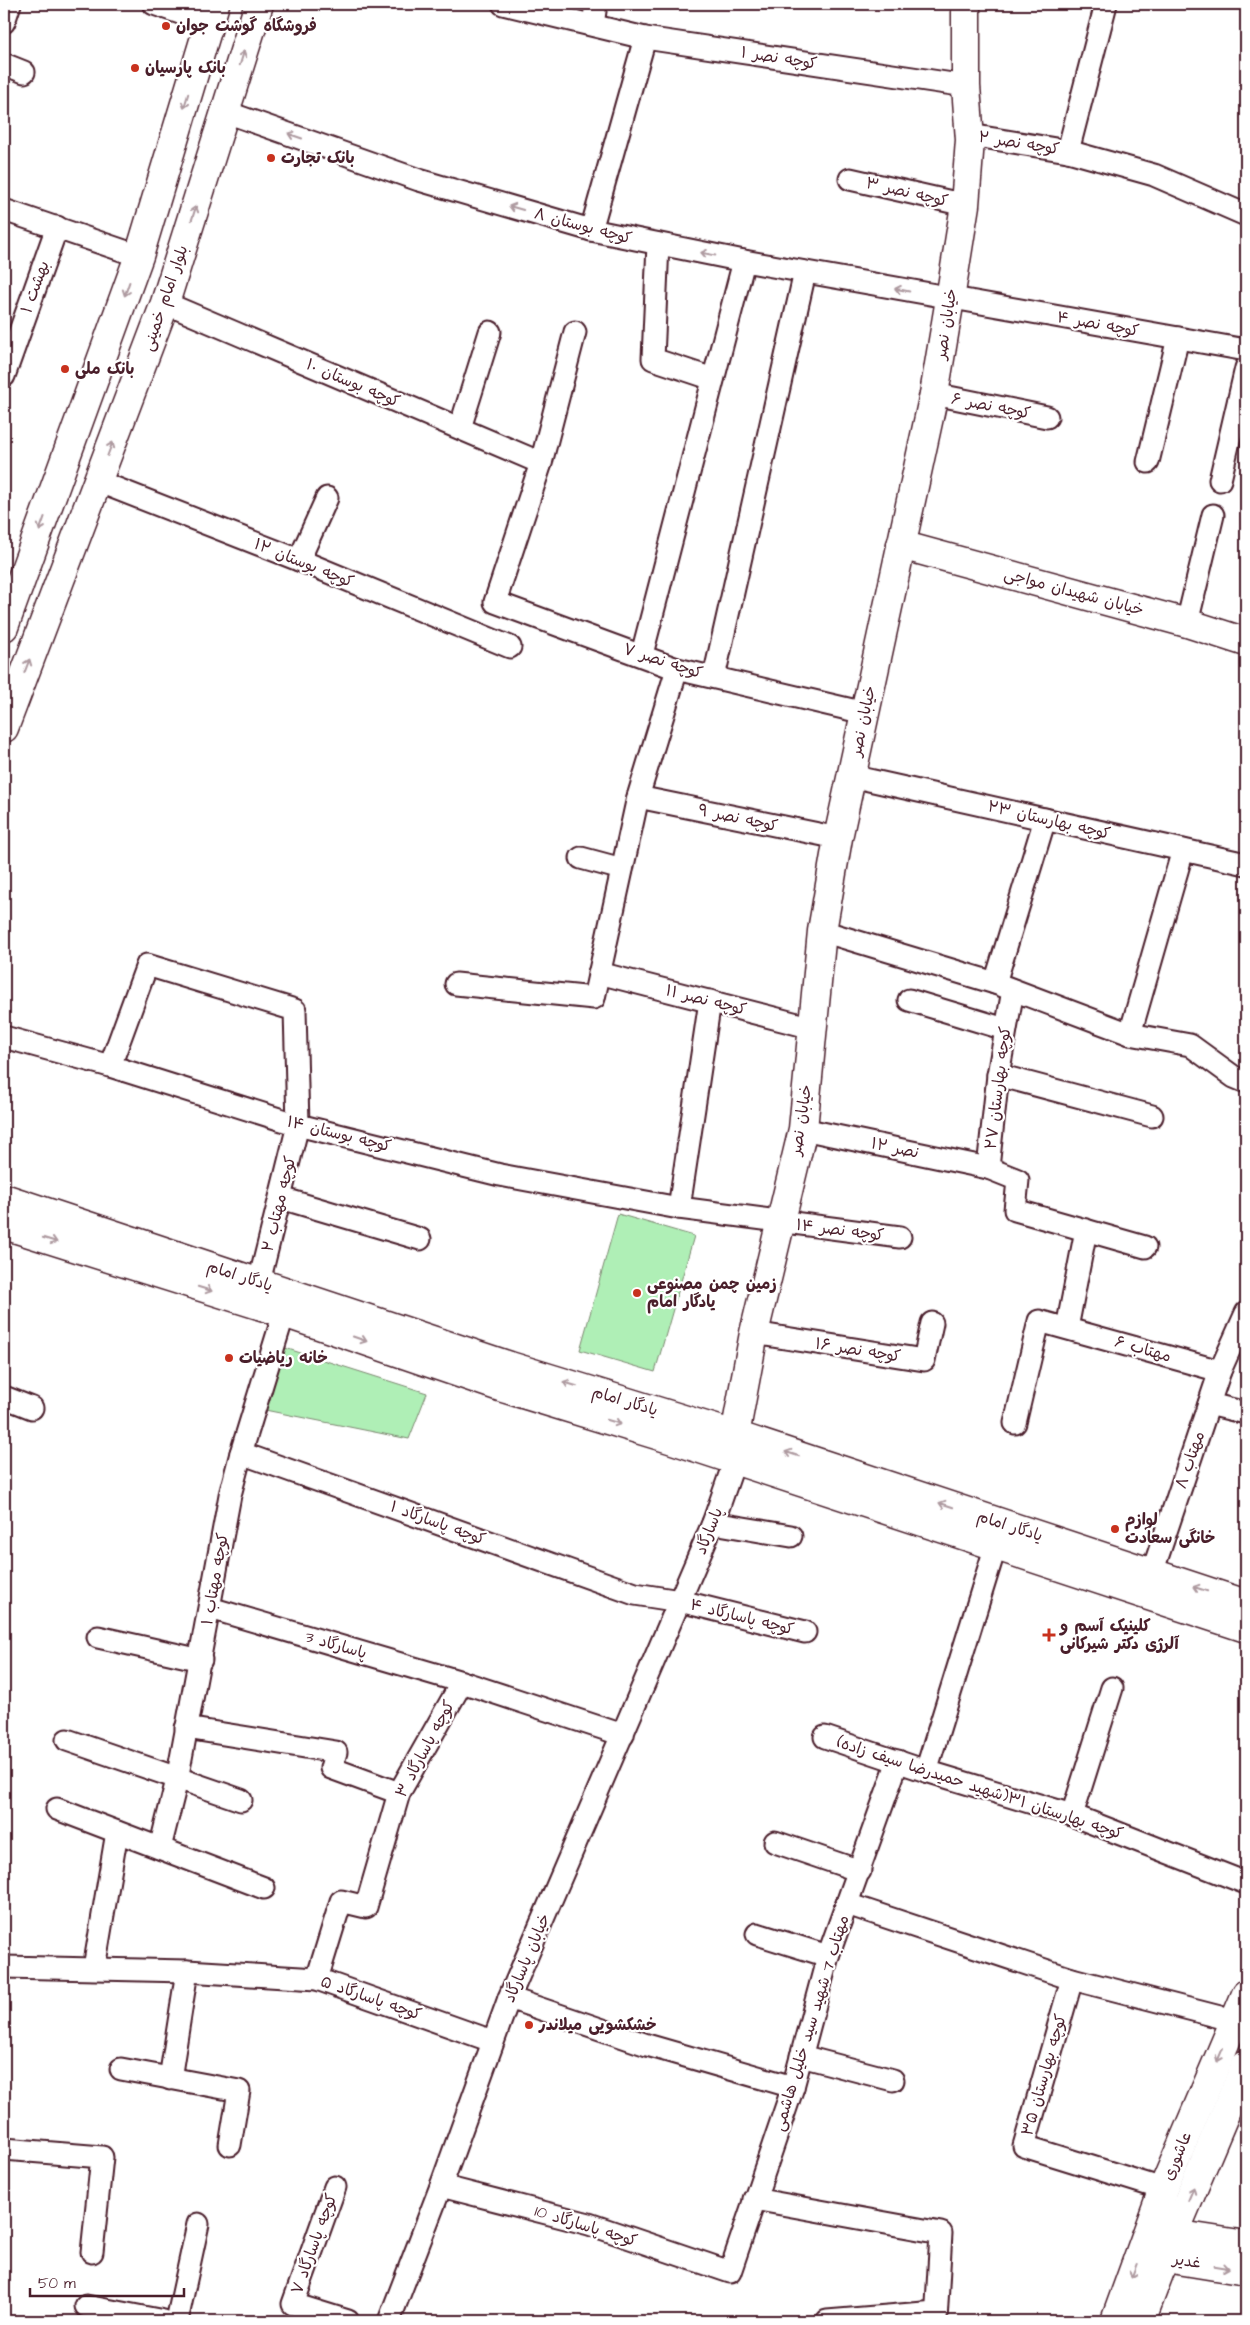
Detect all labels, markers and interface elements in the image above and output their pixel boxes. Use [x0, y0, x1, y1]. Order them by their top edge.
place label: فروشگاه گوشت جوان [176, 15, 317, 37]
marker: فروشگاه گوشت جوان [160, 20, 172, 32]
street label: کوچه نصر ۱ [739, 41, 819, 75]
one-way arrow [238, 51, 248, 67]
place label: بانک پارسیان [145, 57, 226, 79]
marker: بانک پارسیان [129, 62, 141, 74]
one-way arrow [180, 92, 190, 108]
street label: کوچه نصر ۲ [977, 126, 1061, 160]
one-way arrow [287, 131, 303, 141]
place label: بانک تجارت [281, 147, 355, 169]
marker: بانک تجارت [265, 152, 277, 164]
street label: کوچه نصر ۳ [864, 172, 951, 212]
street label: کوچه بوستان ۸ [532, 202, 634, 250]
one-way arrow [508, 203, 524, 213]
one-way arrow [190, 206, 199, 222]
street label: بلوار امام خمینی [137, 242, 194, 354]
one-way arrow [700, 249, 716, 259]
street label: بهشت ۱ [15, 258, 55, 316]
one-way arrow [122, 281, 131, 296]
one-way arrow [895, 285, 911, 294]
street label: خیابان نصر [929, 287, 962, 363]
street label: کوچه نصر ۴ [1055, 306, 1141, 342]
street label: کوچه بوستان ۱۰ [303, 353, 404, 413]
place label: بانک ملی [75, 358, 134, 380]
marker: بانک ملی [59, 363, 71, 375]
street label: کوچه نصر ۶ [949, 388, 1033, 425]
one-way arrow [106, 441, 115, 457]
one-way arrow [37, 516, 46, 532]
street label: کوچه بوستان ۱۲ [251, 533, 357, 593]
street label: خیابان شهیدان مواجی [1002, 563, 1146, 621]
street label: کوچه نصر ۷ [621, 638, 706, 684]
one-way arrow [23, 659, 32, 674]
street label: خیابان نصر [844, 684, 881, 760]
street label: کوچه بهارستان ۲۳ [985, 795, 1113, 845]
street label: کوچه نصر ۹ [696, 799, 780, 837]
street label: کوچه نصر ۱۱ [663, 979, 749, 1021]
street label: کوچه بهارستان ۲۷ [980, 1025, 1016, 1151]
street label: خیابان نصر [784, 1083, 817, 1159]
street label: کوچه بوستان ۱۴ [284, 1110, 394, 1158]
street label: نصر ۱۲ [869, 1132, 921, 1164]
street label: کوچه مهتاب ۲ [256, 1154, 302, 1254]
street label: کوچه نصر ۱۴ [795, 1214, 885, 1246]
one-way arrow [42, 1235, 58, 1245]
street label: یادگار امام [204, 1255, 276, 1298]
place label: زمین چمن مصنوعی یادگار امام [647, 1273, 777, 1314]
one-way arrow [197, 1284, 213, 1294]
marker: زمین چمن مصنوعی یادگار امام [631, 1287, 643, 1299]
street label: مهتاب ۶ [1112, 1330, 1174, 1368]
street label: کوچه نصر ۱۶ [814, 1332, 903, 1368]
one-way arrow [351, 1335, 367, 1344]
place label: خانه ریاضیات [239, 1347, 328, 1369]
marker: خانه ریاضیات [223, 1352, 235, 1364]
one-way arrow [562, 1379, 578, 1389]
street label: یادگار امام [589, 1381, 661, 1422]
one-way arrow [606, 1417, 622, 1427]
street label: مهتاب ۸ [1170, 1428, 1210, 1492]
one-way arrow [784, 1449, 800, 1458]
street label: کوچه پاسارگاد ۱ [387, 1496, 489, 1550]
one-way arrow [939, 1500, 954, 1509]
street label: پاسارگاد [690, 1504, 728, 1558]
street label: یادگار امام [974, 1505, 1046, 1548]
place label: لوازم خانگی سعادت [1125, 1509, 1215, 1549]
marker: لوازم خانگی سعادت [1109, 1523, 1121, 1535]
street label: کوچه مهتاب ۱ [196, 1531, 234, 1627]
one-way arrow [1193, 1584, 1208, 1593]
street label: کوچه پاسارگاد ۴ [688, 1593, 796, 1641]
place label: کلینیک آسم و آلرژی دکتر شیرکانی [1059, 1615, 1180, 1655]
street label: پاسارگاد 3 [303, 1626, 369, 1664]
marker: کلینیک آسم و آلرژی دکتر شیرکانی [1042, 1628, 1056, 1642]
street label: کوچه پاسارگاد ۳ [390, 1696, 460, 1802]
street label: کوچه بهارستان ۳۱(شهید حمیدرضا سیف زاده) [834, 1731, 1126, 1845]
street label: خیابان پاسارگاد [498, 1910, 556, 2006]
street label: مهتاب 7 شهید سید خلیل هاشمی [768, 1912, 854, 2134]
street label: کوچه پاسارگاد ۵ [318, 1970, 424, 2026]
street label: کوچه بهارستان ۳۵ [1016, 2011, 1072, 2138]
place label: خشکشویی میلاندر [538, 2014, 657, 2036]
marker: خشکشویی میلاندر [523, 2019, 535, 2031]
one-way arrow [1215, 2047, 1225, 2062]
street label: عاشوری [1157, 2128, 1197, 2184]
one-way arrow [1186, 2187, 1196, 2202]
street label: کوچه پاسارگاد ۷ [286, 2191, 342, 2297]
street label: کوچه پاسارگاد 10 [532, 2200, 640, 2252]
street label: غدیر [1169, 2248, 1203, 2274]
one-way arrow [1213, 2262, 1229, 2272]
one-way arrow [1129, 2263, 1138, 2278]
scale bar [30, 2265, 184, 2297]
text: 50 m [38, 2273, 76, 2294]

